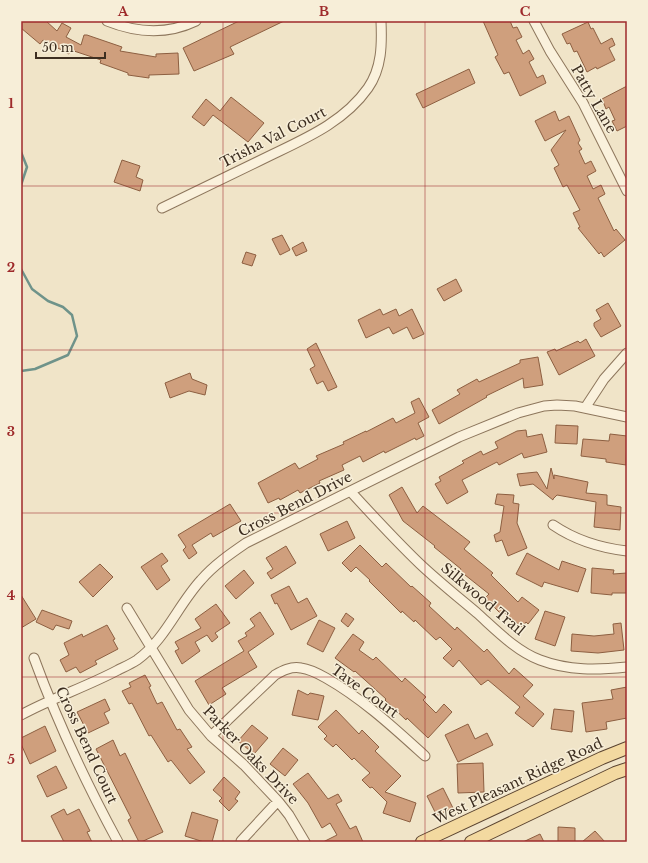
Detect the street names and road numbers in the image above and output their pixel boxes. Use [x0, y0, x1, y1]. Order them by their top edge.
street label: Patty Lane [567, 62, 621, 136]
street label: Trisha Val Court [217, 102, 330, 171]
street label: Cross Bend Drive [235, 467, 355, 541]
street label: Silkwood Trail [437, 559, 529, 640]
street label: Tave Court [328, 660, 403, 722]
street label: Cross Bend Court [52, 684, 122, 807]
street label: Parker Oaks Drive [199, 702, 303, 808]
street label: West Pleasant Ridge Road [429, 734, 606, 829]

